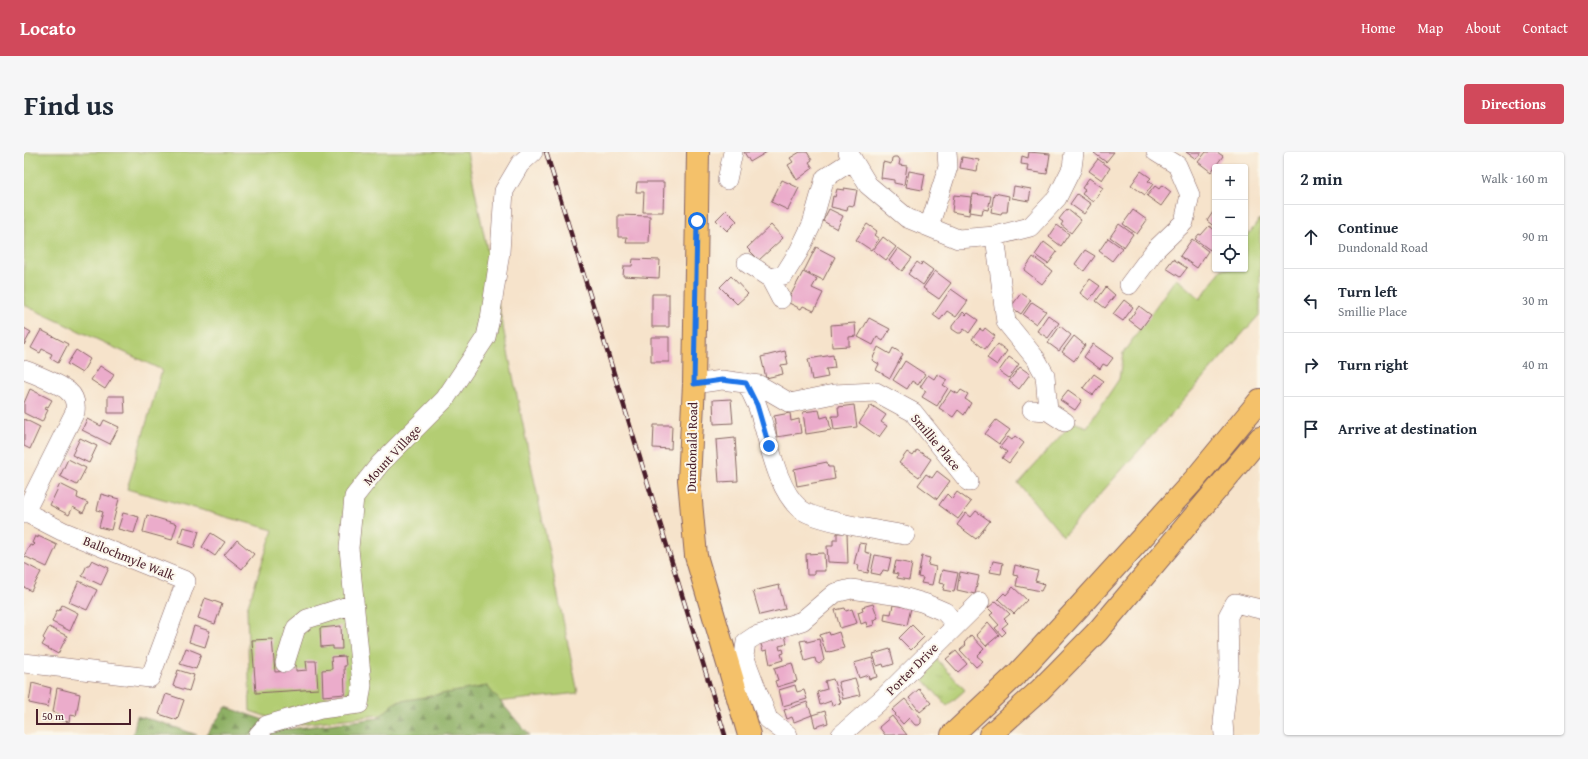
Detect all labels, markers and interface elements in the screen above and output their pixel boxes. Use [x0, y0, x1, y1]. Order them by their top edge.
text: Locato [20, 14, 76, 42]
text: Home [1361, 18, 1396, 38]
text: Map [1418, 18, 1443, 38]
text: About [1465, 18, 1501, 38]
text: Contact [1523, 18, 1568, 38]
text: Find us [24, 84, 114, 125]
button: Directions [1464, 84, 1564, 124]
map controls [1212, 164, 1248, 272]
button: + [1212, 164, 1248, 200]
text: 2 min [1300, 166, 1342, 191]
text: Walk · 160 m [1481, 169, 1548, 188]
button: − [1212, 200, 1248, 236]
route start [688, 212, 706, 230]
text: Continue [1338, 217, 1399, 238]
icon: ahead [1300, 226, 1322, 248]
text: 90 m [1522, 227, 1548, 246]
button: locate [1212, 236, 1248, 272]
text: Dundonald Road [1338, 238, 1428, 257]
text: Turn left [1338, 281, 1397, 302]
icon: left [1300, 290, 1322, 312]
text: 30 m [1522, 291, 1548, 310]
text: Smillie Place [1338, 302, 1407, 321]
icon: right [1300, 354, 1322, 376]
text: Turn right [1338, 354, 1409, 375]
text: 40 m [1522, 355, 1548, 374]
street label: Dundonald Road [682, 402, 702, 492]
street label: Smillie Place [906, 409, 966, 475]
icon: arrive [1300, 418, 1322, 440]
text: Arrive at destination [1338, 418, 1477, 439]
street label: Mount Village [359, 420, 425, 490]
route end [760, 437, 778, 455]
street label: Ballochmyle Walk [80, 531, 178, 585]
street label: Porter Drive [882, 639, 942, 699]
scale bar [36, 707, 131, 726]
text: 50 m [42, 708, 64, 724]

